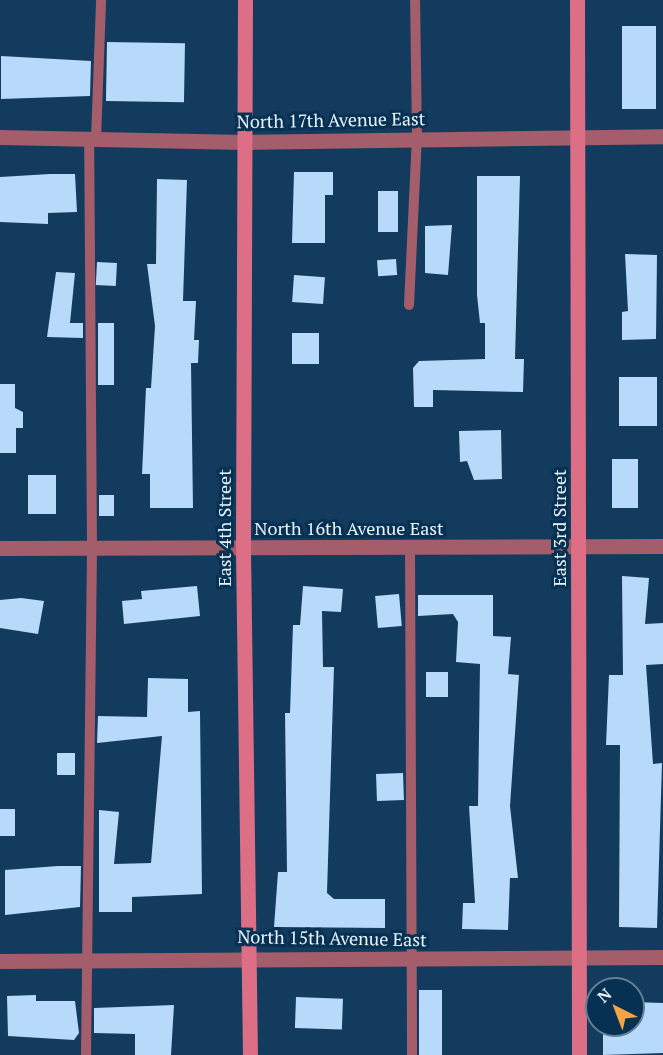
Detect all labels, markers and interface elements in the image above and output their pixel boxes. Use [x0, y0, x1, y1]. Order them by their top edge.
street label: North 17th Avenue East [236, 108, 426, 132]
street label: East 4th Street [213, 469, 235, 587]
street label: East 3rd Street [548, 469, 570, 587]
street label: North 16th Avenue East [254, 517, 444, 539]
street label: North 15th Avenue East [237, 926, 427, 950]
north arrow [585, 977, 645, 1037]
text: N [592, 983, 616, 1007]

